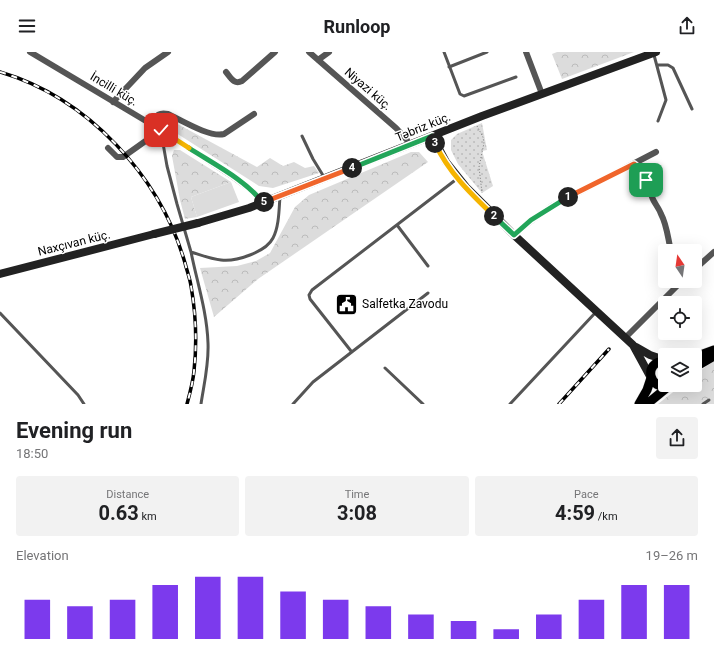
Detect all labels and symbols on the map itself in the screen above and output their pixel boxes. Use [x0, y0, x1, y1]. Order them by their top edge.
street label: Niyazi küç. [342, 65, 394, 113]
street label: İncilli küç. [88, 69, 141, 109]
street label: Təbriz küç. [393, 110, 453, 144]
pin [144, 113, 178, 147]
pin: 3 [425, 133, 445, 153]
pin: 4 [342, 158, 362, 178]
pin [629, 163, 663, 197]
pin: 1 [558, 187, 578, 207]
pin: 5 [254, 192, 274, 212]
pin: 2 [484, 206, 504, 226]
street label: Naxçıvan küç. [36, 227, 112, 259]
north arrow [658, 244, 702, 288]
public building icon: Salfetka Zavodu [333, 291, 359, 317]
place label: Salfetka Zavodu [362, 297, 448, 311]

